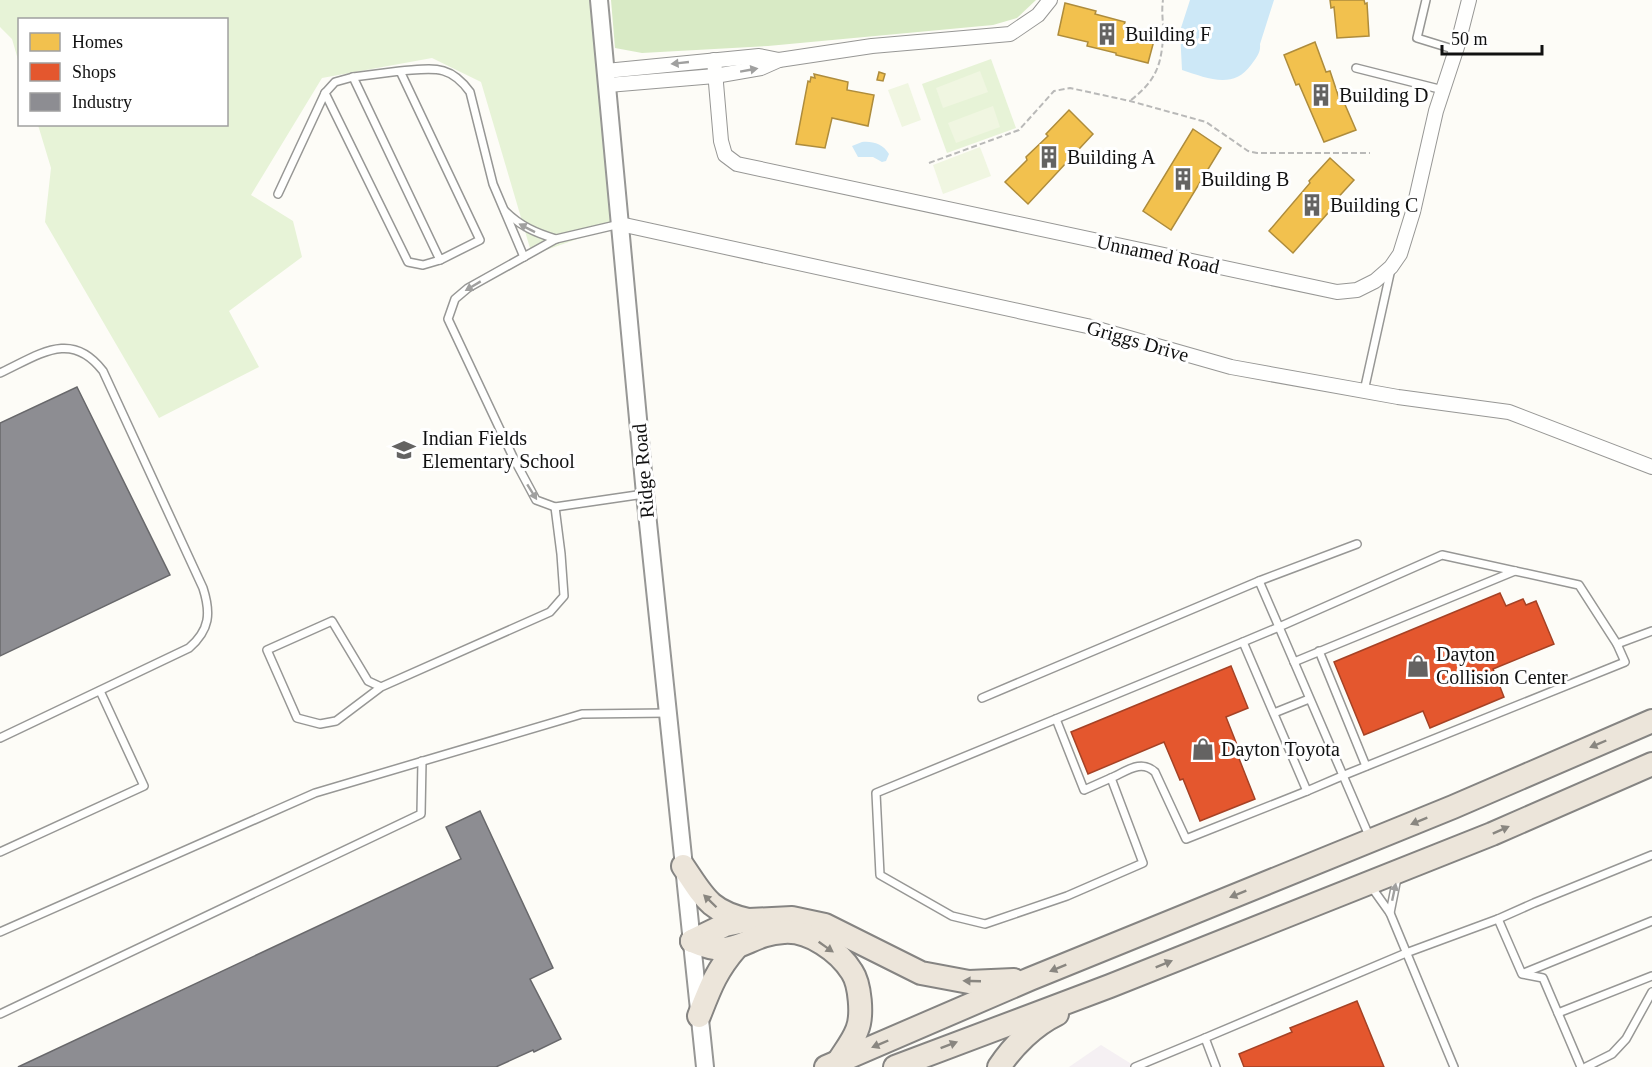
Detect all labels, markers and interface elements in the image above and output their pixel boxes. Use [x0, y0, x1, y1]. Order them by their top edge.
legend [18, 18, 228, 126]
scale bar [1442, 18, 1542, 56]
building icon: Building F [1094, 21, 1120, 47]
place label: Building F [1125, 23, 1211, 46]
text: 50 m [1451, 29, 1488, 49]
text: Homes [72, 32, 123, 52]
one-way arrow [670, 58, 689, 68]
text: Shops [72, 62, 116, 82]
one-way arrow [740, 65, 759, 74]
building icon: Building D [1308, 82, 1334, 108]
place label: Building D [1339, 84, 1428, 107]
text: Industry [72, 92, 132, 112]
building icon: Building A [1036, 144, 1062, 170]
place label: Building A [1067, 146, 1156, 169]
building icon: Building B [1170, 166, 1196, 192]
place label: Building B [1201, 168, 1289, 191]
building icon: Building C [1299, 192, 1325, 218]
place label: Building C [1330, 194, 1418, 217]
one-way arrow [519, 223, 536, 233]
street label: Unnamed Road [1095, 230, 1221, 278]
one-way arrow [465, 280, 481, 291]
street label: Griggs Drive [1084, 316, 1192, 367]
street label: Ridge Road [628, 423, 659, 519]
place label: Indian Fields Elementary School [422, 427, 575, 473]
school or university icon: Indian Fields Elementary School [391, 437, 417, 463]
one-way arrow [527, 484, 538, 500]
place label: Dayton Collision Center [1436, 643, 1568, 688]
shop icon: Dayton Collision Center [1405, 653, 1431, 679]
shop icon: Dayton Toyota [1190, 736, 1216, 762]
place label: Dayton Toyota [1221, 738, 1340, 761]
one-way arrow [1590, 740, 1607, 749]
one-way arrow [1410, 817, 1428, 826]
one-way arrow [1493, 825, 1511, 835]
one-way arrow [1390, 883, 1400, 901]
one-way arrow [1229, 889, 1247, 899]
one-way arrow [703, 894, 717, 909]
one-way arrow [818, 941, 834, 953]
one-way arrow [1155, 959, 1173, 968]
one-way arrow [1048, 963, 1066, 973]
one-way arrow [962, 976, 981, 986]
one-way arrow [871, 1040, 889, 1049]
one-way arrow [941, 1040, 959, 1050]

